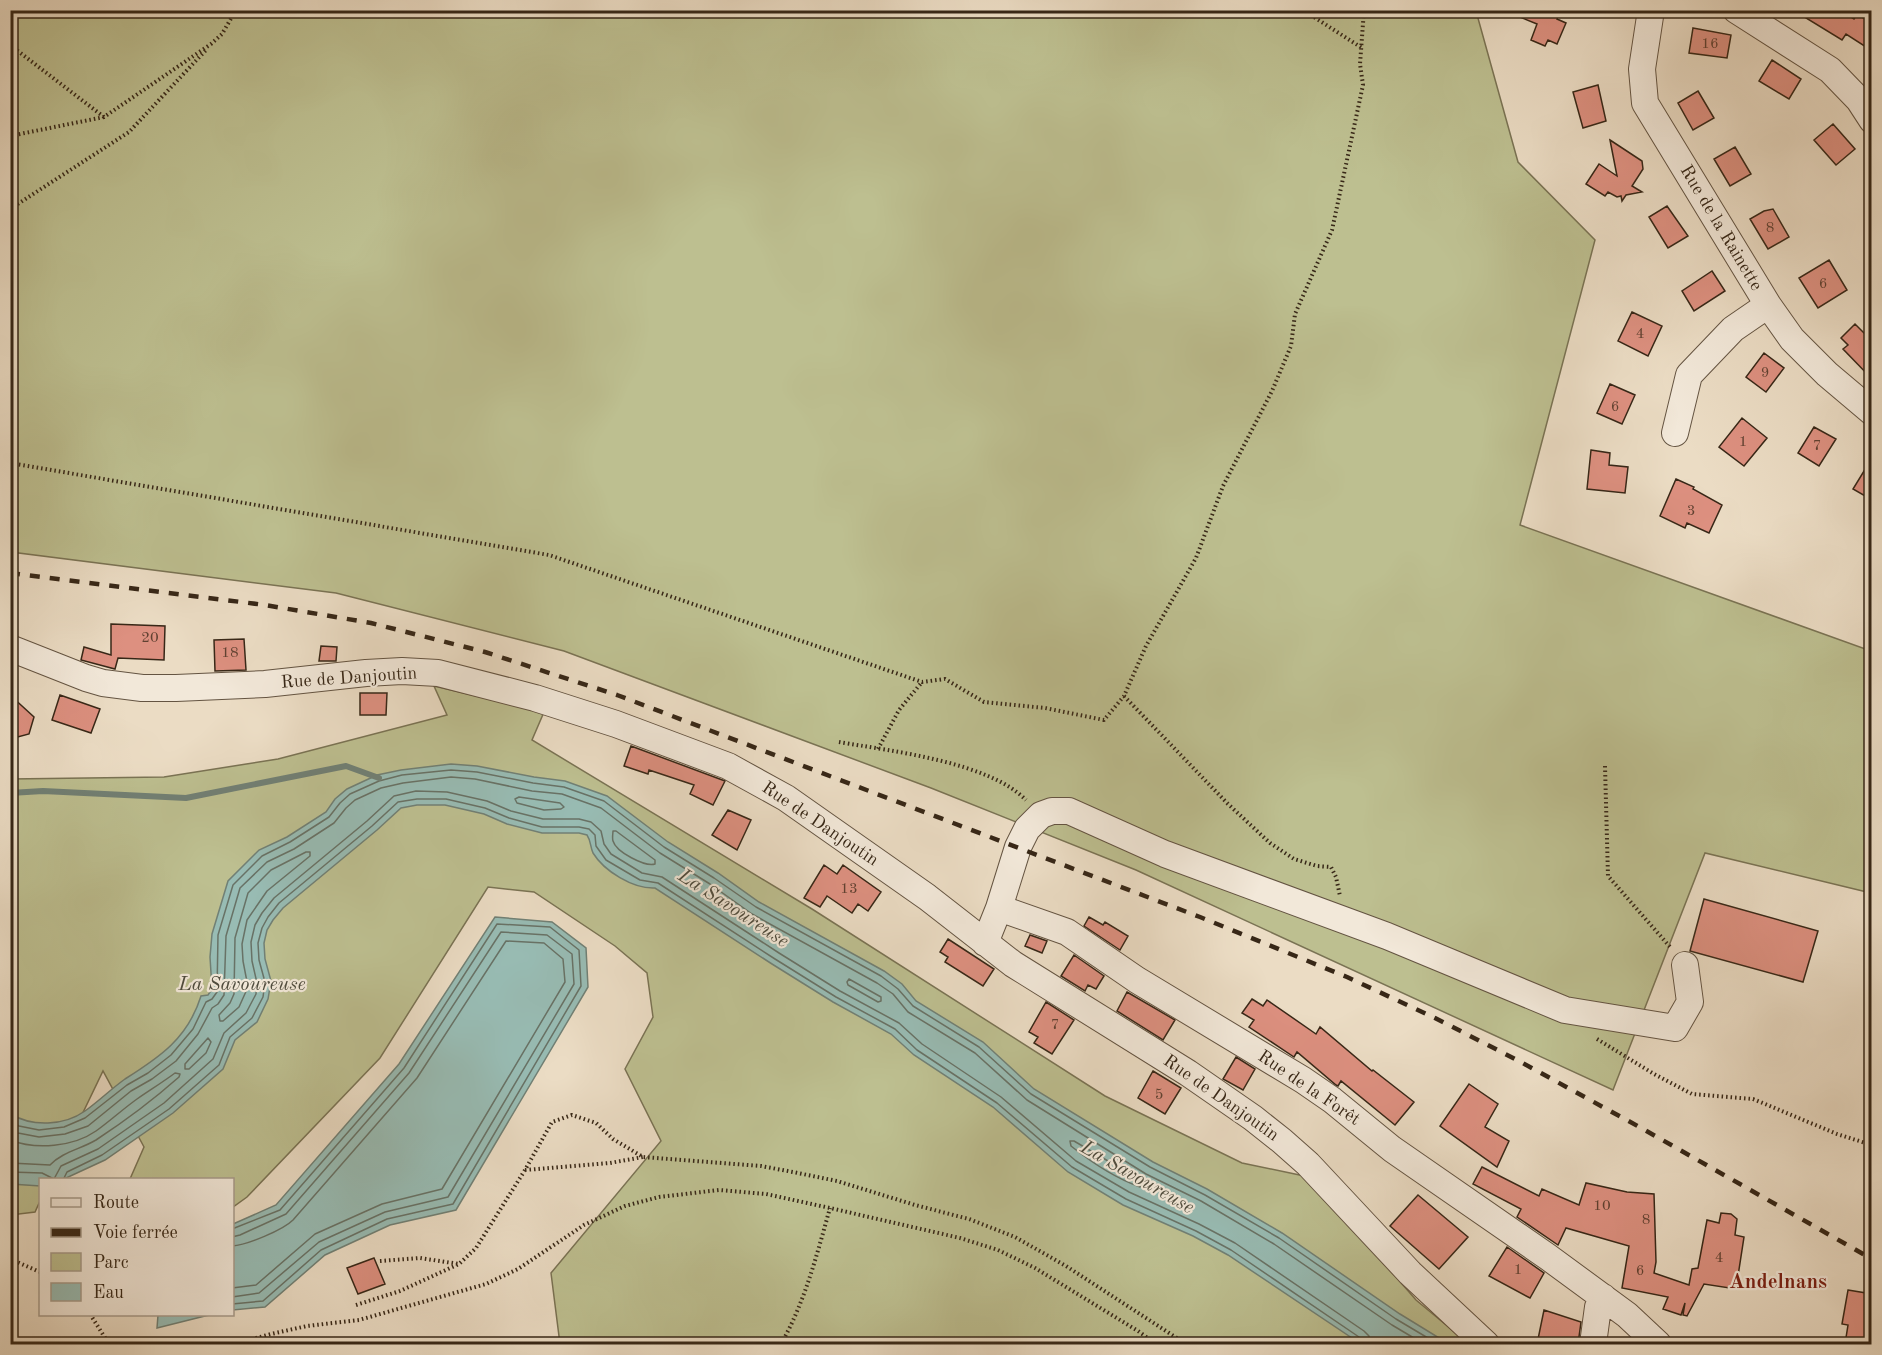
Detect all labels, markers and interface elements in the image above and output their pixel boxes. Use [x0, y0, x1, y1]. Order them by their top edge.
house number: 16 [1701, 37, 1719, 52]
street label: Rue de la Rainette [1676, 162, 1766, 294]
house number: 8 [1766, 221, 1774, 236]
house number: 6 [1819, 277, 1827, 292]
house number: 4 [1636, 327, 1644, 342]
house number: 9 [1761, 366, 1769, 381]
house number: 6 [1611, 400, 1619, 415]
house number: 1 [1739, 435, 1747, 450]
house number: 7 [1813, 439, 1821, 454]
house number: 3 [1687, 504, 1695, 519]
house number: 20 [141, 631, 159, 646]
house number: 18 [221, 646, 239, 661]
street label: Rue de Danjoutin [280, 664, 418, 692]
street label: Rue de Danjoutin [758, 778, 882, 870]
water label: La Savoureuse [673, 865, 792, 952]
house number: 13 [840, 882, 858, 897]
water label: La Savoureuse [177, 975, 306, 995]
house number: 7 [1051, 1018, 1059, 1033]
street label: Rue de la Forêt [1255, 1047, 1363, 1129]
street label: Rue de Danjoutin [1160, 1052, 1282, 1145]
house number: 5 [1155, 1088, 1163, 1103]
water label: La Savoureuse [1076, 1137, 1197, 1219]
legend [39, 1178, 234, 1316]
text: Route [93, 1194, 139, 1212]
house number: 10 [1593, 1199, 1611, 1214]
house number: 8 [1642, 1213, 1650, 1228]
text: Voie ferrée [93, 1224, 178, 1242]
house number: 4 [1715, 1251, 1723, 1266]
text: Parc [93, 1254, 129, 1272]
house number: 1 [1514, 1263, 1522, 1278]
house number: 6 [1636, 1264, 1644, 1279]
district label: Andelnans [1729, 1272, 1827, 1293]
text: Eau [93, 1284, 124, 1302]

